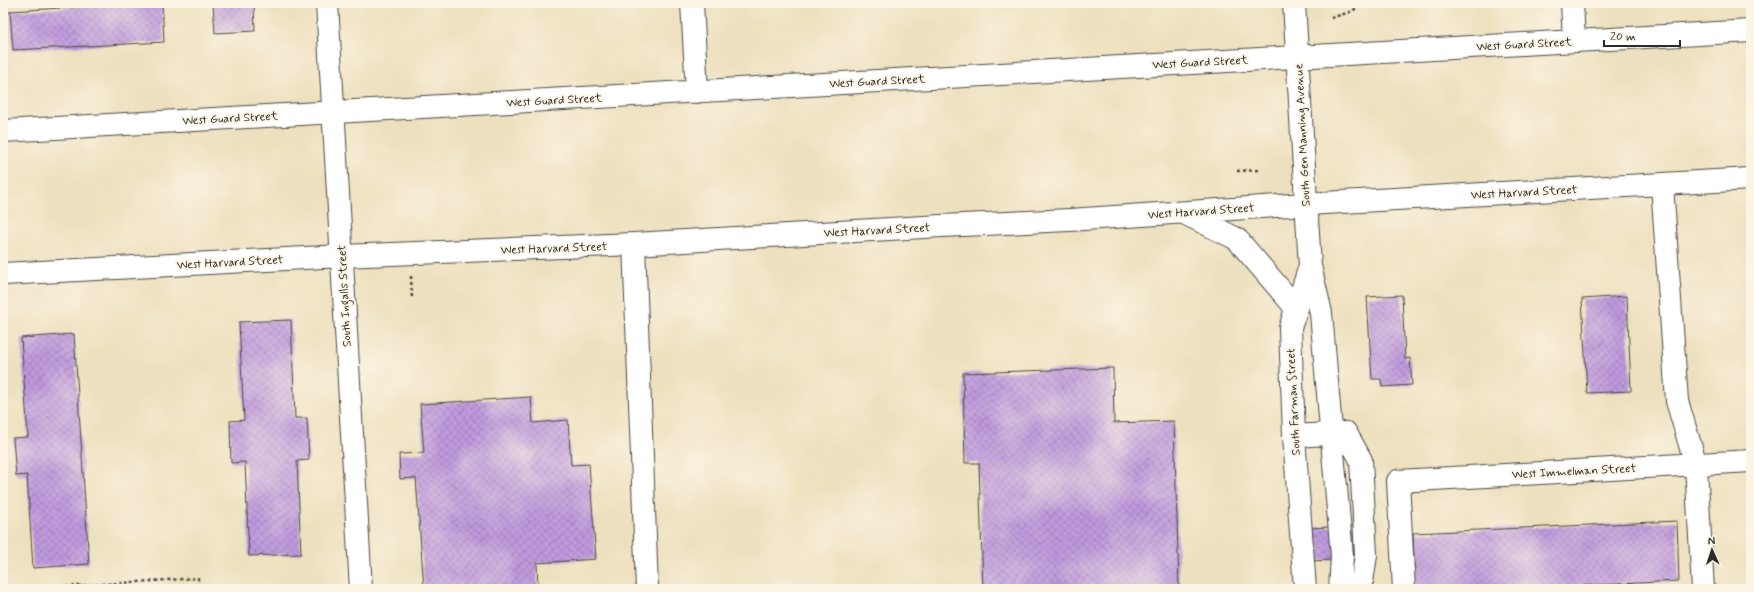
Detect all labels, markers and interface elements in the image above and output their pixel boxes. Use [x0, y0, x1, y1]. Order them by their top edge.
scale bar [1604, 22, 1680, 48]
text: 20 m [1610, 29, 1636, 45]
street label: West Guard Street [1476, 35, 1572, 55]
street label: West Guard Street [1152, 53, 1248, 73]
street label: South Gen Manning Avenue [1291, 63, 1315, 207]
street label: West Guard Street [829, 72, 925, 92]
street label: West Guard Street [506, 91, 602, 111]
street label: West Guard Street [182, 109, 278, 129]
street label: West Harvard Street [1470, 182, 1578, 204]
street label: West Harvard Street [1147, 200, 1255, 224]
street label: West Harvard Street [823, 220, 931, 242]
street label: West Harvard Street [500, 239, 608, 259]
street label: South Ingalls Street [334, 244, 357, 347]
street label: West Harvard Street [176, 252, 284, 274]
street label: South Farman Street [1283, 348, 1305, 456]
street label: West Immelman Street [1512, 461, 1637, 483]
north arrow [1692, 530, 1732, 570]
text: N [1708, 534, 1716, 548]

